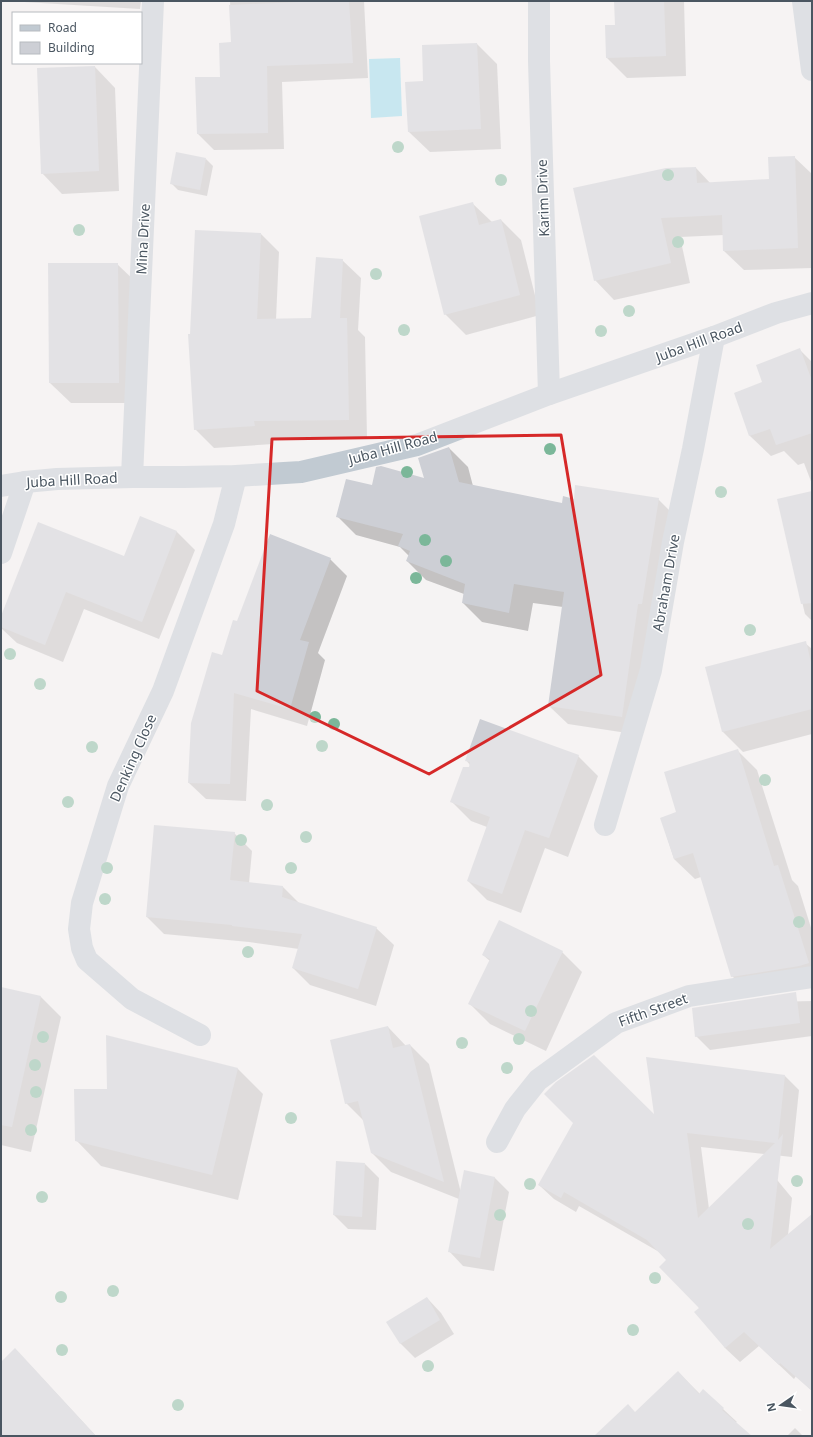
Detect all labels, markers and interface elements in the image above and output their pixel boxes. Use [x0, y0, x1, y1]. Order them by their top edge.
legend [12, 12, 142, 64]
text: Road [48, 19, 77, 36]
text: Building [48, 39, 95, 56]
street label: Karim Drive [532, 159, 553, 237]
street label: Mina Drive [131, 203, 154, 275]
street label: Juba Hill Road [651, 317, 745, 367]
street label: Juba Hill Road [344, 427, 439, 469]
street label: Juba Hill Road [24, 468, 118, 491]
street label: Abraham Drive [648, 533, 683, 633]
street label: Denking Close [105, 711, 160, 805]
street label: Fifth Street [616, 988, 690, 1031]
north arrow [761, 1385, 801, 1425]
text: N [762, 1401, 779, 1413]

